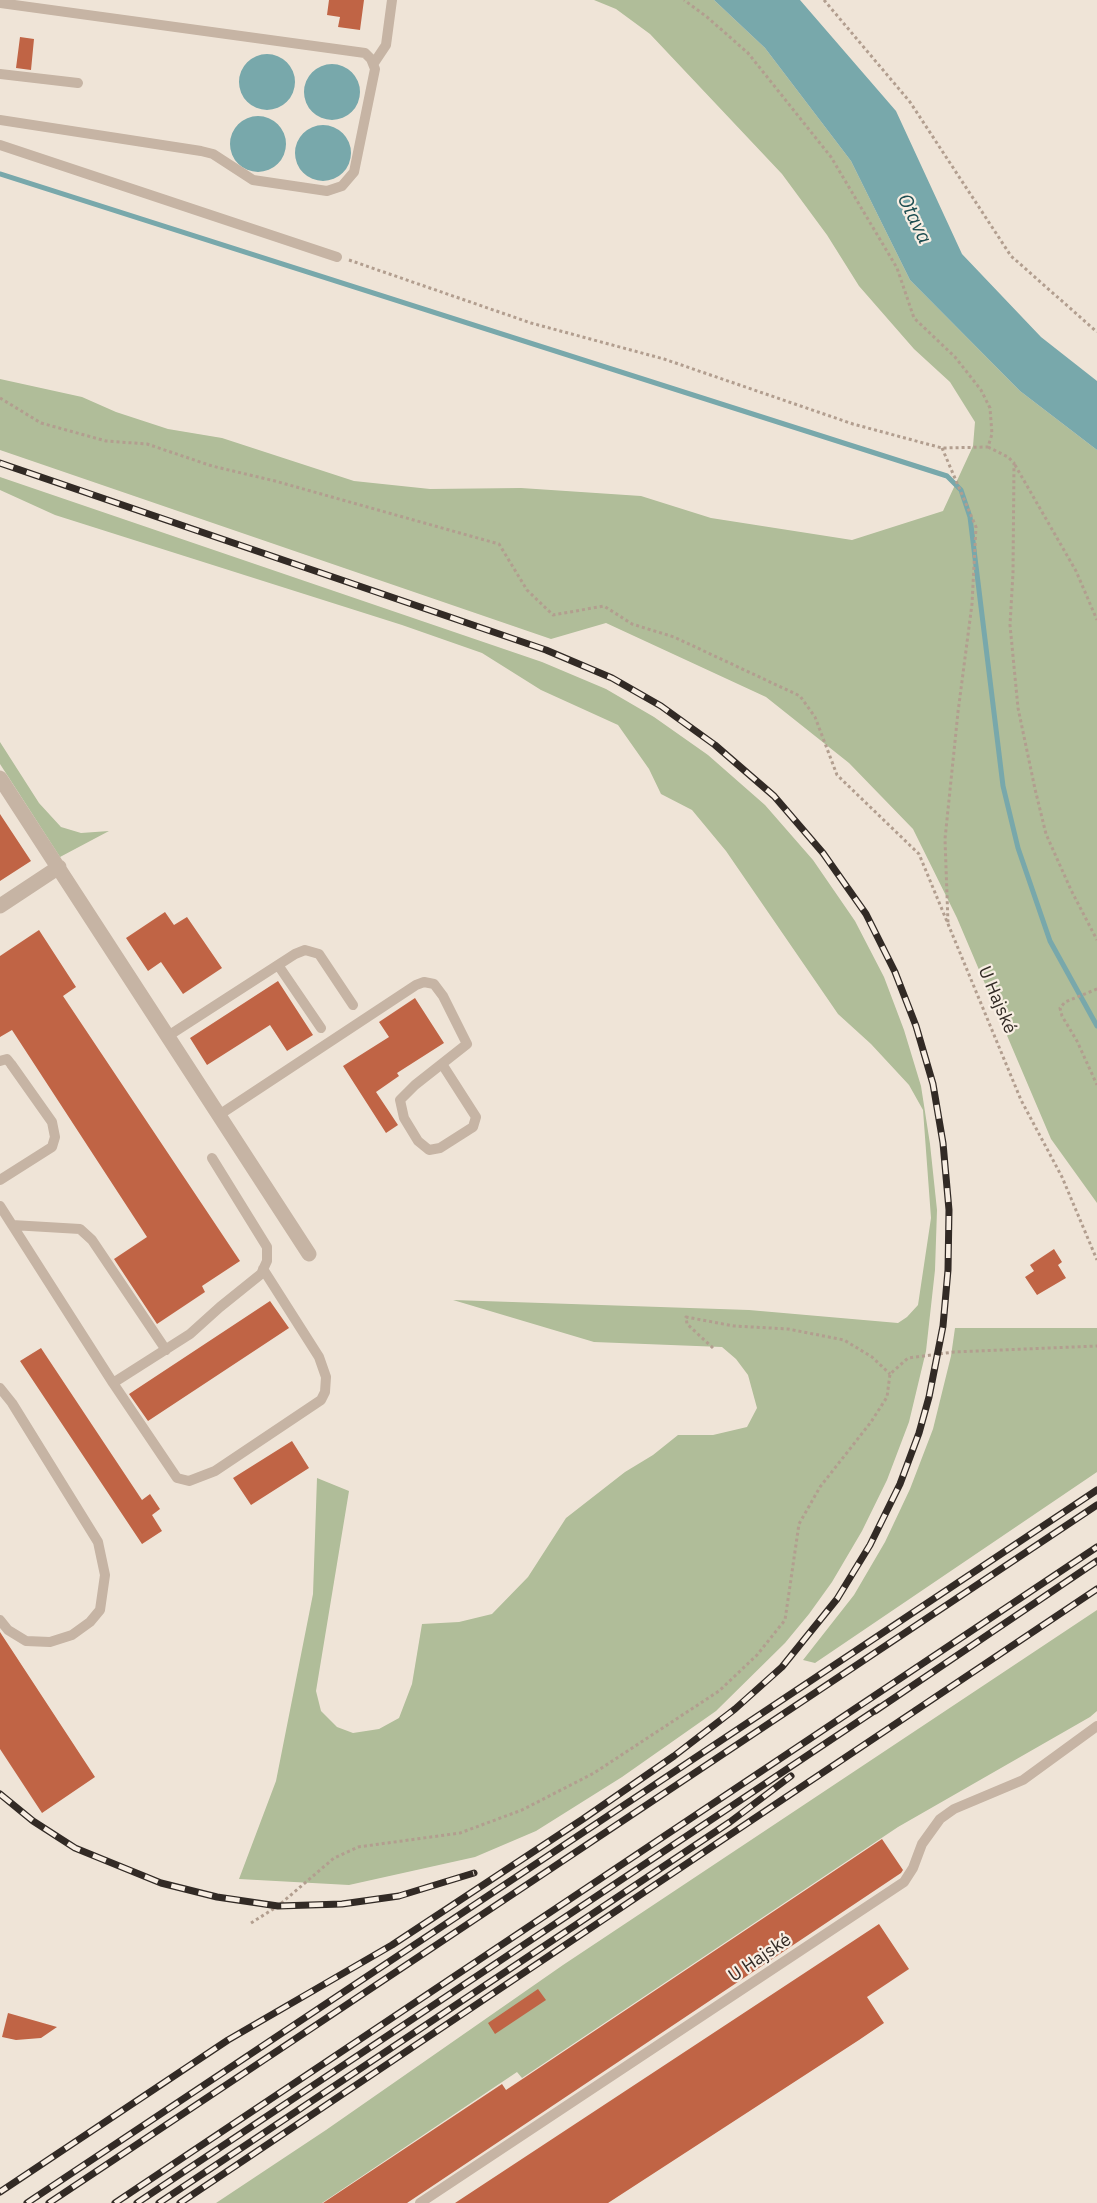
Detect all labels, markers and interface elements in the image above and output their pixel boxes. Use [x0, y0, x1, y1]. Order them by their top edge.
water label: Otava [892, 190, 936, 248]
street label: U Hajské [973, 963, 1021, 1037]
street label: U Hajské [724, 1929, 796, 1987]

